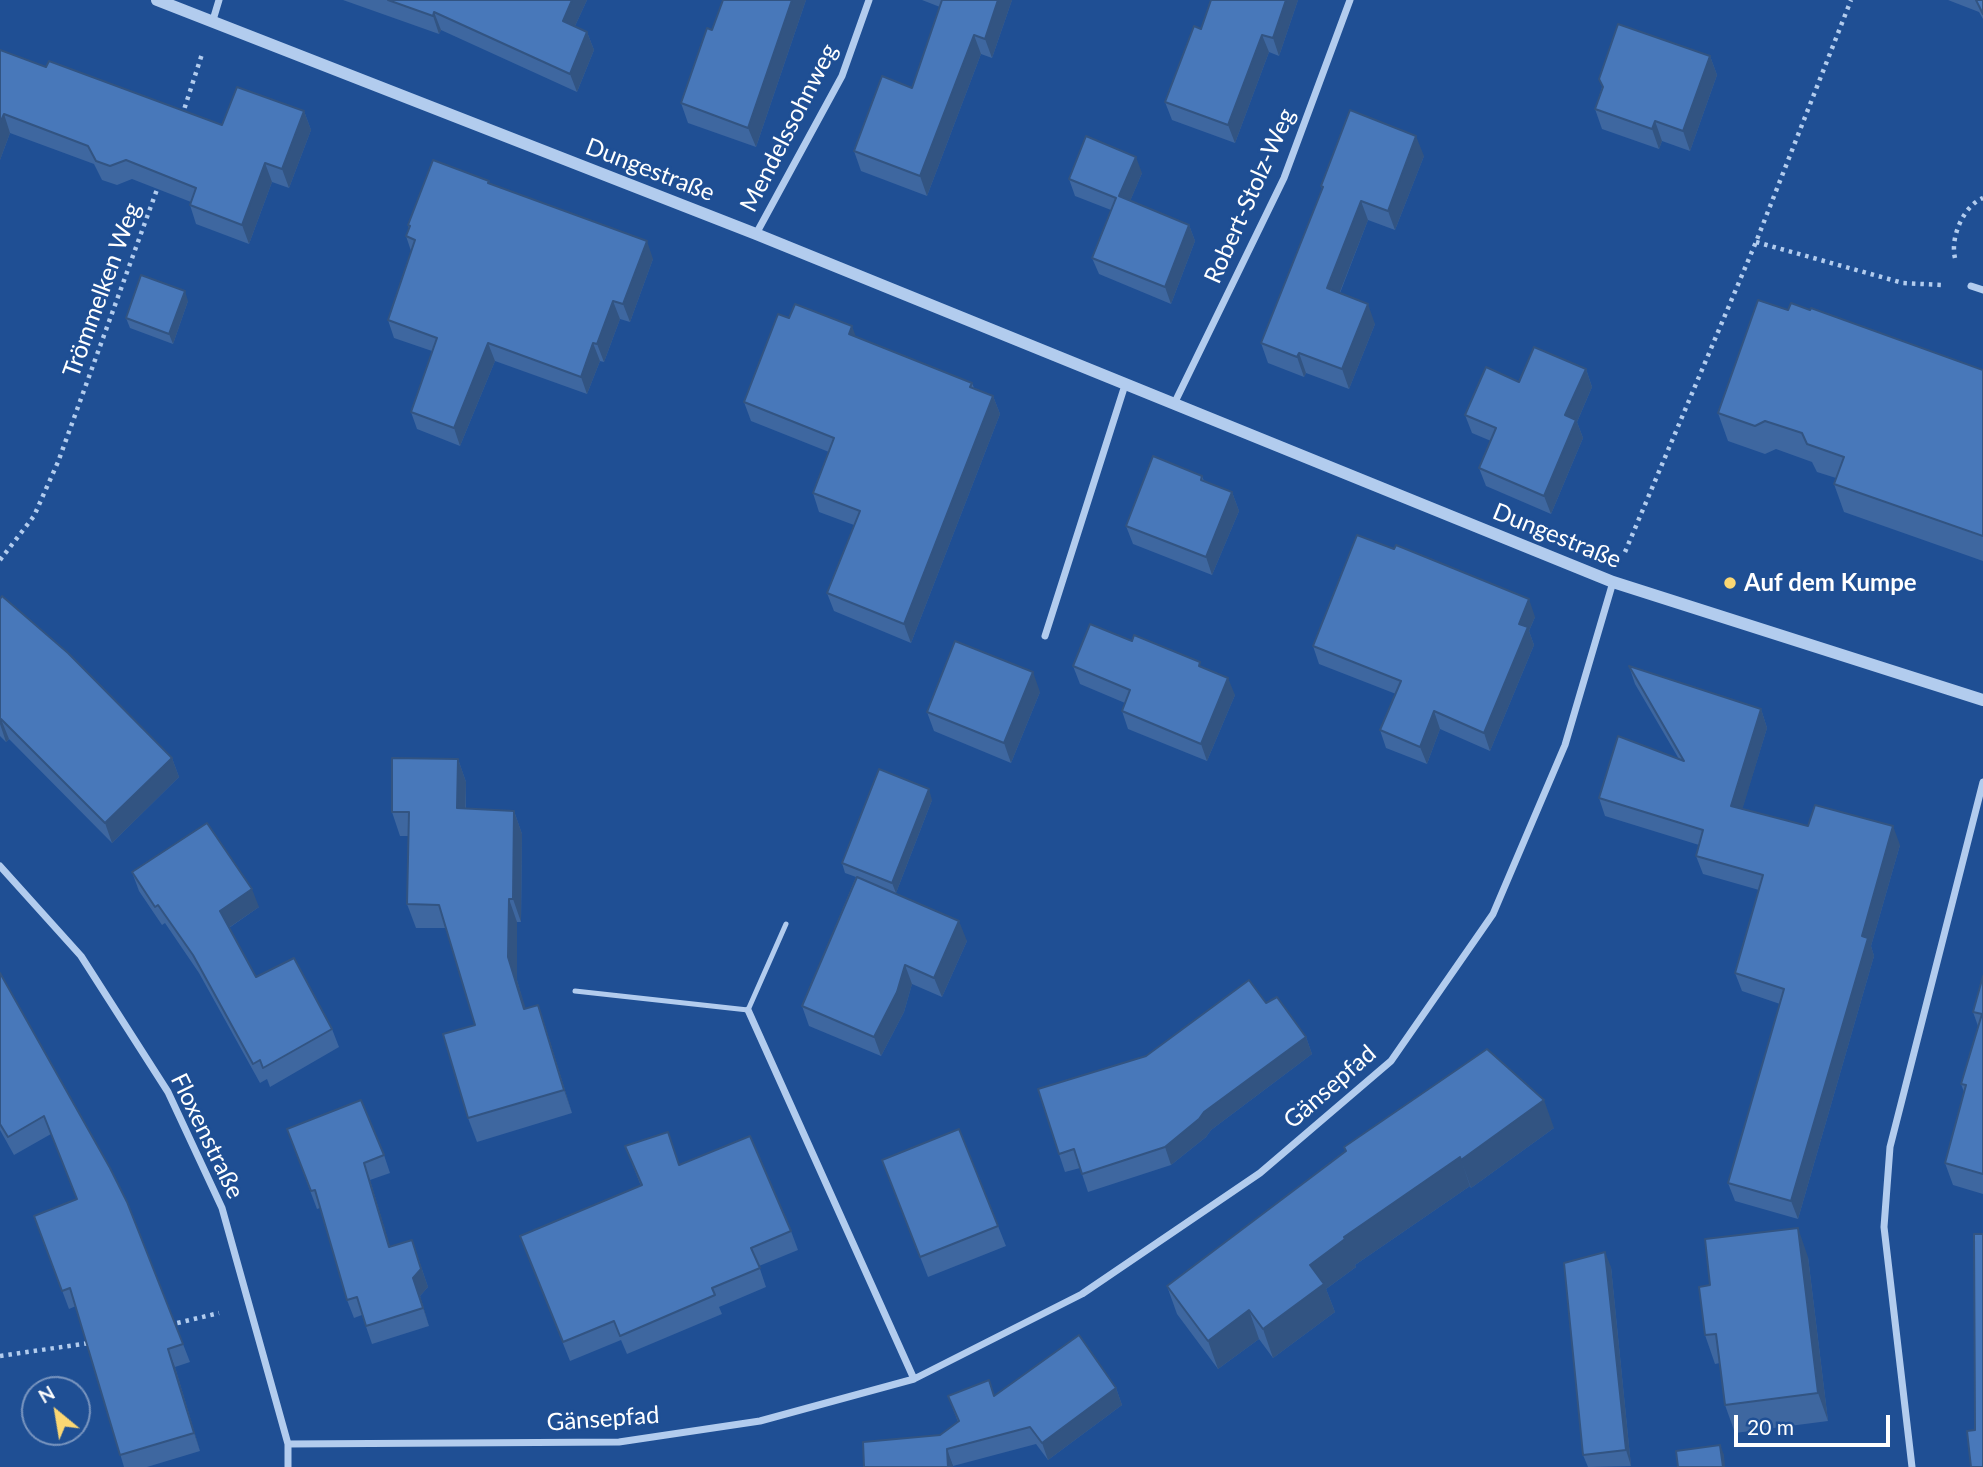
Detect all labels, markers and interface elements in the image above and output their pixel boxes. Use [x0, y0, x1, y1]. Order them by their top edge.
street label: Mendelssohnweg [734, 39, 844, 217]
street label: Robert-Stolz-Weg [1199, 104, 1301, 288]
street label: Dungestraße [581, 132, 719, 208]
street label: Trömmelken Weg [57, 199, 147, 381]
street label: Dungestraße [1489, 497, 1625, 575]
place label: Auf dem Kumpe [1744, 569, 1917, 597]
marker: Auf dem Kumpe [1722, 575, 1738, 591]
street label: Gänsepfad [1278, 1039, 1382, 1135]
street label: Floxenstraße [164, 1069, 250, 1203]
north arrow [21, 1376, 91, 1446]
text: N [34, 1380, 58, 1408]
scale bar [1738, 1400, 1894, 1444]
street label: Gänsepfad [546, 1401, 660, 1437]
text: 20 m [1747, 1414, 1794, 1439]

